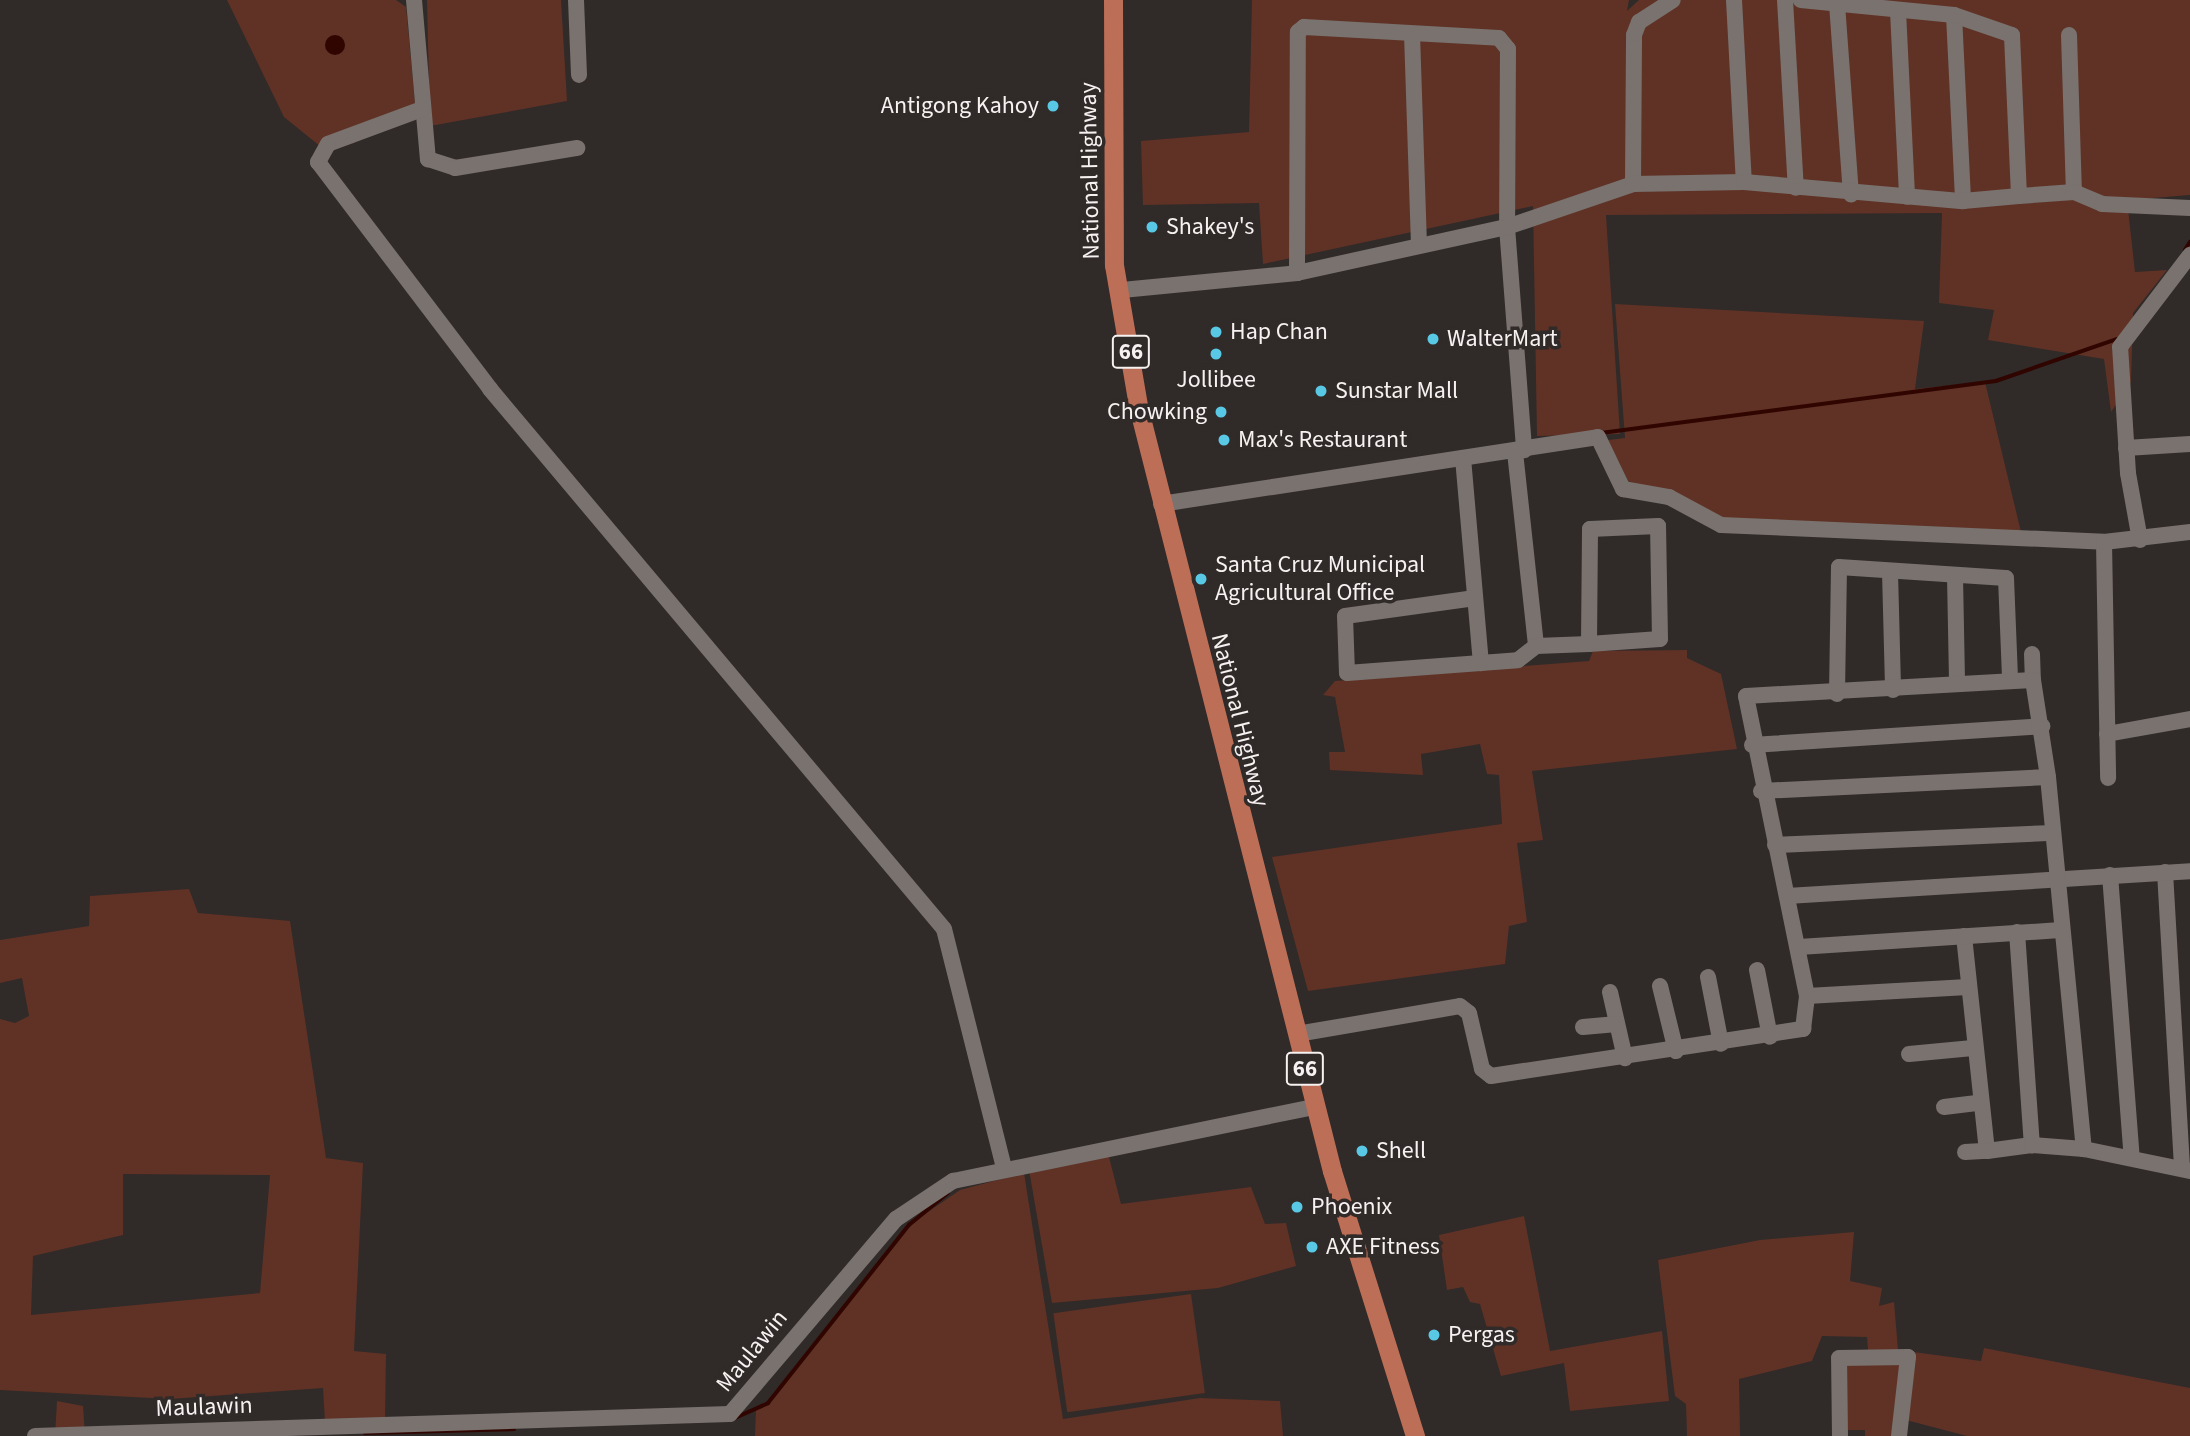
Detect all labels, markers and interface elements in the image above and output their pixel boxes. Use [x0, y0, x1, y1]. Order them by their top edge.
street label: National Highway [1074, 82, 1106, 260]
place label: Antigong Kahoy [881, 92, 1039, 120]
marker: Antigong Kahoy [1045, 98, 1061, 114]
place label: Shakey's [1166, 213, 1254, 241]
marker: Shakey's [1144, 219, 1160, 235]
place label: Hap Chan [1230, 318, 1328, 346]
marker: Hap Chan [1208, 324, 1224, 340]
place label: WalterMart [1447, 325, 1558, 353]
marker: WalterMart [1425, 331, 1441, 347]
road number: 66 [1112, 332, 1150, 372]
marker: Jollibee [1208, 346, 1224, 362]
place label: Jollibee [1176, 366, 1256, 394]
place label: Sunstar Mall [1335, 377, 1458, 405]
marker: Sunstar Mall [1313, 383, 1329, 399]
place label: Chowking [1107, 398, 1207, 426]
marker: Chowking [1213, 404, 1229, 420]
place label: Max's Restaurant [1238, 426, 1407, 454]
marker: Max's Restaurant [1216, 432, 1232, 448]
place label: Santa Cruz Municipal Agricultural Office [1215, 551, 1425, 607]
marker: Santa Cruz Municipal Agricultural Office [1193, 571, 1209, 587]
street label: National Highway [1205, 630, 1275, 810]
road number: 66 [1286, 1050, 1324, 1088]
place label: Shell [1376, 1137, 1426, 1165]
marker: Shell [1354, 1143, 1370, 1159]
place label: Phoenix [1311, 1193, 1392, 1221]
marker: Phoenix [1289, 1199, 1305, 1215]
place label: AXE Fitness [1326, 1233, 1440, 1261]
marker: AXE Fitness [1304, 1239, 1320, 1255]
street label: Maulawin [710, 1304, 794, 1398]
place label: Pergas [1448, 1321, 1515, 1349]
marker: Pergas [1426, 1327, 1442, 1343]
street label: Maulawin [155, 1391, 253, 1423]

